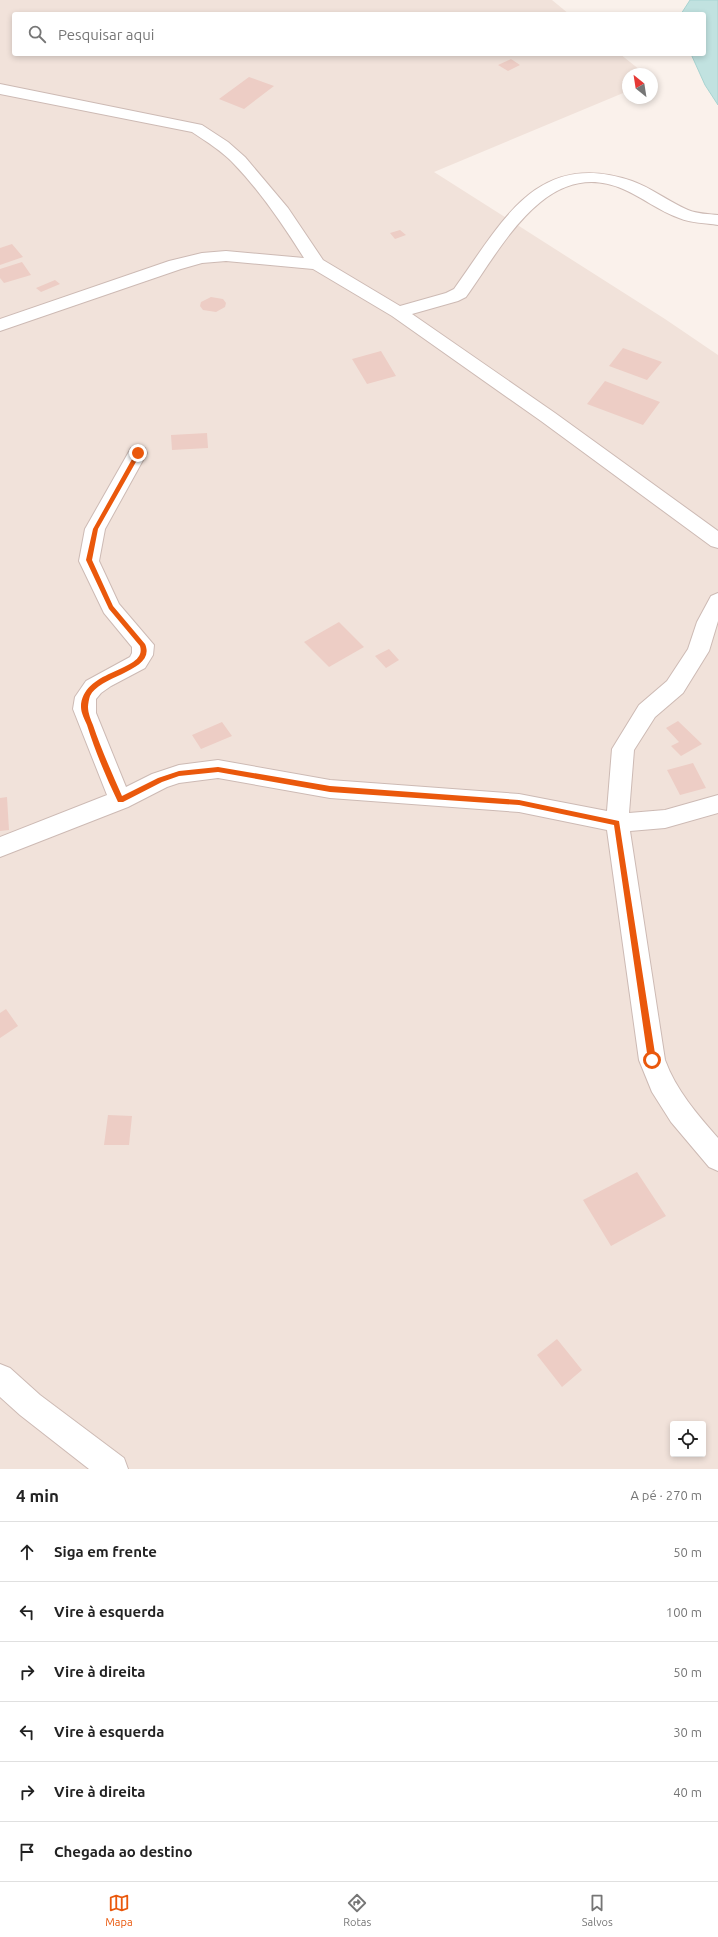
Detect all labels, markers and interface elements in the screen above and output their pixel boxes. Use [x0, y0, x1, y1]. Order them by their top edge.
search box [12, 12, 706, 56]
icon: search [26, 23, 48, 45]
text: Pesquisar aqui [58, 26, 154, 43]
north arrow [622, 68, 658, 104]
route end [129, 444, 147, 462]
route start [643, 1051, 661, 1069]
map controls [670, 1421, 706, 1457]
button: locate [670, 1421, 706, 1457]
text: 4 min [16, 1486, 59, 1505]
text: A pé · 270 m [630, 1488, 702, 1502]
icon: ahead [16, 1541, 38, 1563]
text: Siga em frente [54, 1543, 157, 1560]
text: 50 m [673, 1545, 702, 1559]
icon: left [16, 1601, 38, 1623]
text: Vire à esquerda [54, 1603, 164, 1620]
text: 100 m [666, 1605, 702, 1619]
icon: right [16, 1661, 38, 1683]
text: Vire à direita [54, 1663, 146, 1680]
text: 50 m [673, 1665, 702, 1679]
icon: left [16, 1721, 38, 1743]
text: Vire à esquerda [54, 1723, 164, 1740]
text: 30 m [673, 1725, 702, 1739]
icon: right [16, 1781, 38, 1803]
text: Vire à direita [54, 1783, 146, 1800]
text: 40 m [673, 1785, 702, 1799]
icon: arrive [16, 1841, 38, 1863]
text: Chegada ao destino [54, 1843, 193, 1860]
tab: Mapa [105, 1892, 133, 1928]
tab: Rotas [343, 1892, 371, 1928]
tab: Salvos [582, 1892, 613, 1928]

